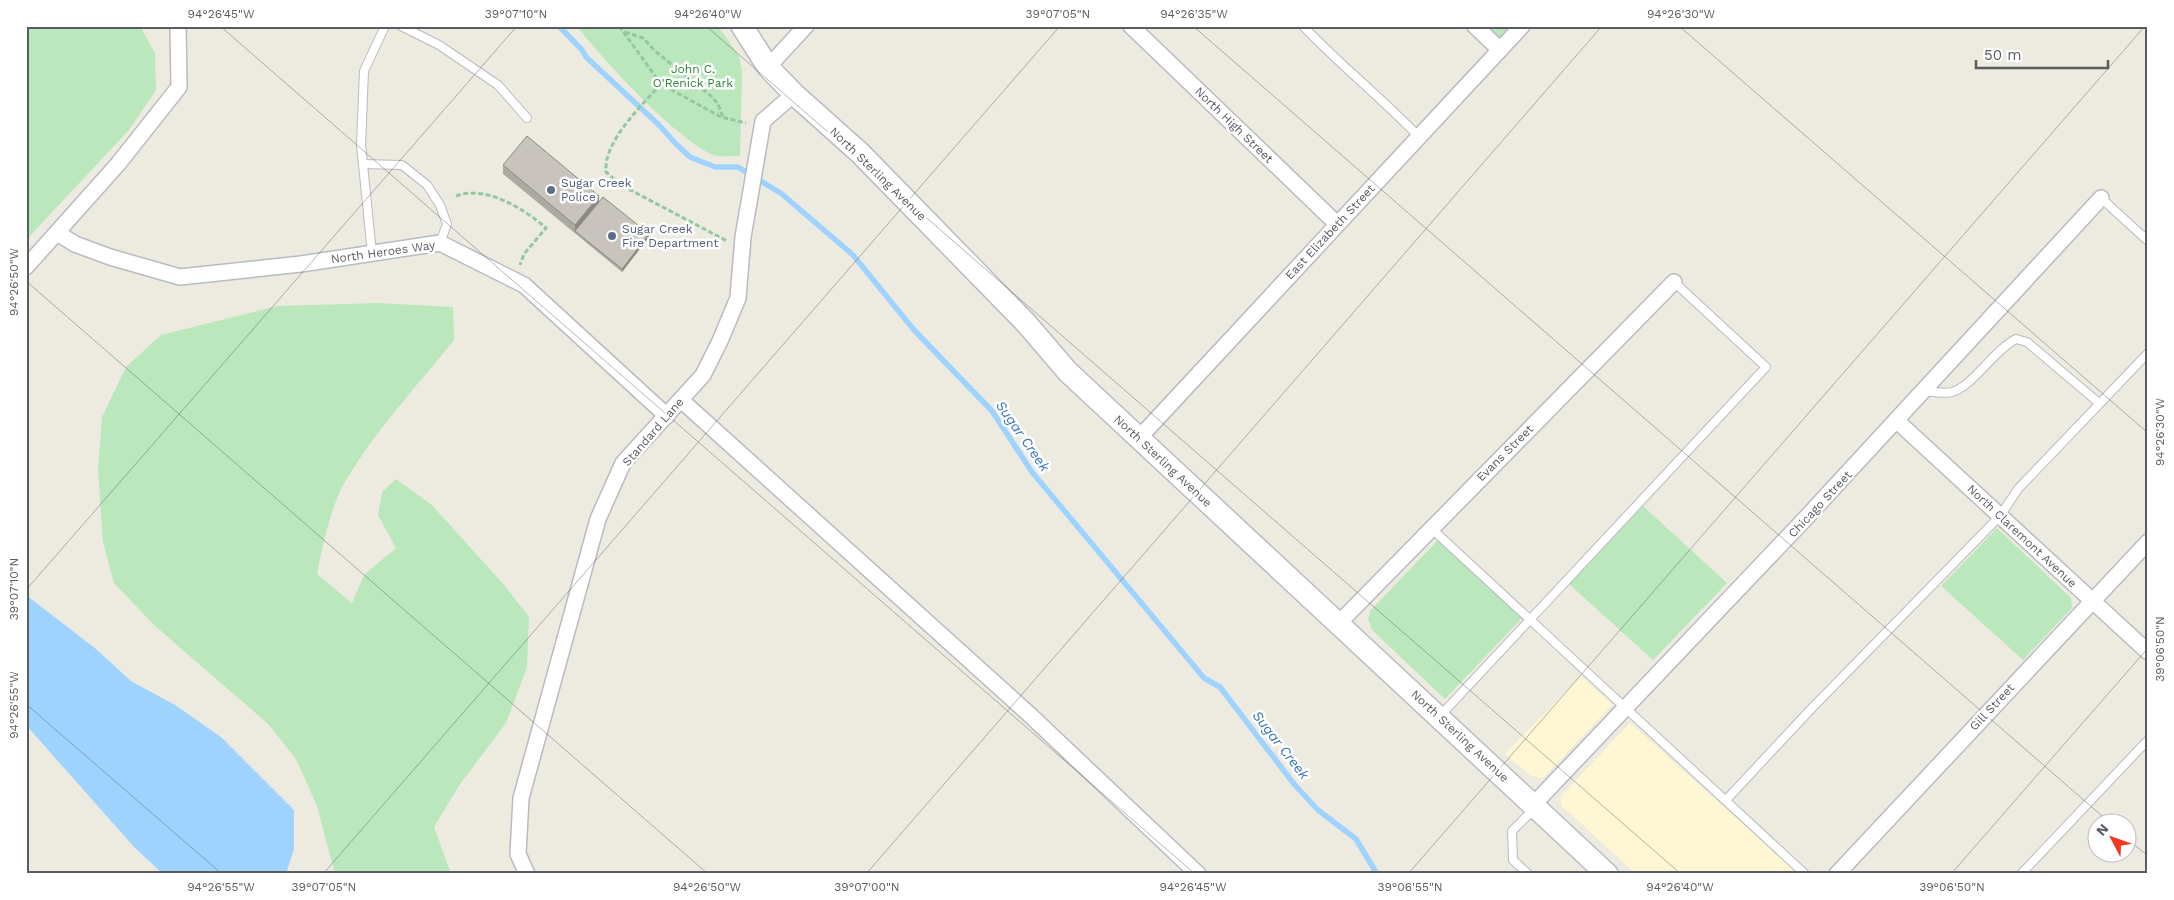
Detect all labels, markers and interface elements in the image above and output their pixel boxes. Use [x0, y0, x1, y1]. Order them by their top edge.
text: 94°26'45"W [188, 7, 255, 21]
text: 39°07'10"N [485, 7, 547, 21]
text: 94°26'40"W [674, 7, 742, 21]
text: 39°07'05"N [1026, 7, 1090, 21]
text: 94°26'35"W [1160, 7, 1228, 21]
text: 94°26'30"W [1647, 7, 1716, 21]
scale bar [1976, 38, 2109, 70]
text: 50 m [1984, 46, 2021, 64]
park label: John C. O'Renick Park [653, 62, 733, 90]
street label: North High Street [1192, 84, 1276, 166]
street label: North Sterling Avenue [827, 124, 929, 224]
place label: Sugar Creek Police [561, 176, 632, 204]
street label: East Elizabeth Street [1282, 182, 1378, 282]
marker: Sugar Creek Police [545, 184, 557, 196]
place label: Sugar Creek Fire Department [622, 222, 718, 250]
marker: Sugar Creek Fire Department [606, 230, 618, 242]
street label: North Heroes Way [330, 238, 437, 266]
text: 94°26'50"W [7, 247, 21, 316]
street label: Standard Lane [620, 395, 687, 469]
text: 94°26'30"W [2153, 397, 2167, 466]
water label: Sugar Creek [993, 398, 1053, 475]
street label: North Sterling Avenue [1111, 412, 1215, 510]
street label: Evans Street [1474, 422, 1536, 484]
street label: Chicago Street [1785, 468, 1855, 540]
street label: North Claremont Avenue [1964, 482, 2080, 590]
text: 39°07'10"N [7, 558, 21, 620]
text: 39°06'50"N [2153, 616, 2167, 682]
text: 94°26'55"W [7, 671, 21, 739]
street label: Gill Street [1967, 681, 2017, 733]
street label: North Sterling Avenue [1408, 687, 1512, 785]
water label: Sugar Creek [1249, 708, 1313, 783]
north arrow [2086, 812, 2136, 862]
text: N [2093, 820, 2112, 839]
text: 94°26'55"W [187, 880, 255, 894]
text: 39°07'05"N [292, 880, 356, 894]
text: 94°26'50"W [673, 880, 742, 894]
text: 39°07'00"N [834, 880, 900, 894]
text: 94°26'45"W [1160, 880, 1227, 894]
text: 39°06'55"N [1377, 880, 1443, 894]
text: 94°26'40"W [1646, 880, 1714, 894]
text: 39°06'50"N [1919, 880, 1985, 894]

